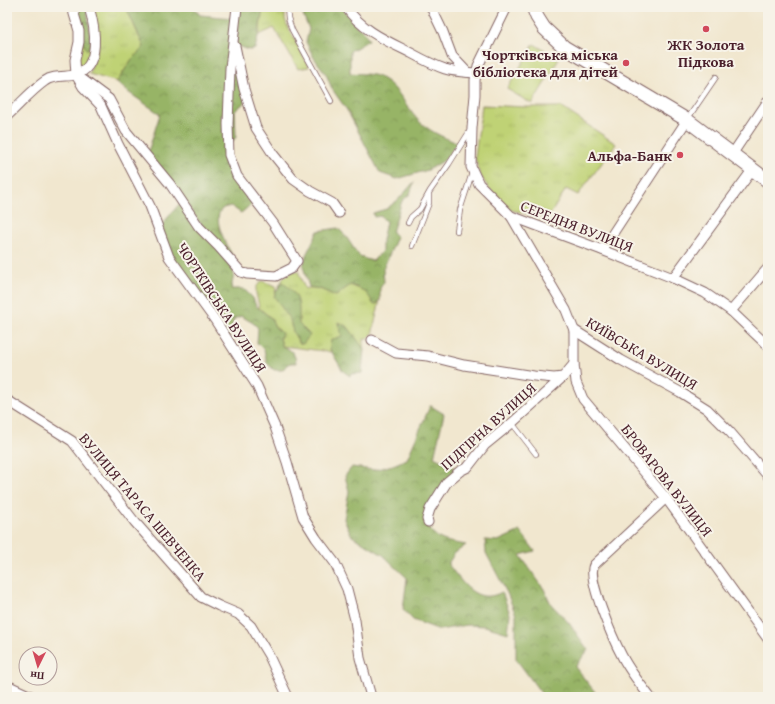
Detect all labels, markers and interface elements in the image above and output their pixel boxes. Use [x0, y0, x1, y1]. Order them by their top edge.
marker: ЖК Золота Підкова [701, 24, 711, 34]
place label: ЖК Золота Підкова [667, 34, 745, 72]
place label: Чортківська міська бібліотека для дітей [473, 44, 619, 82]
marker: Чортківська міська бібліотека для дітей [621, 58, 631, 68]
place label: Альфа-Банк [588, 145, 672, 166]
marker: Альфа-Банк [675, 150, 685, 160]
street label: СЕРЕДНЯ ВУЛИЦЯ [518, 195, 636, 257]
street label: ЧОРТКІВСЬКА ВУЛИЦЯ [172, 238, 272, 376]
street label: КИЇВСЬКА ВУЛИЦЯ [582, 311, 702, 395]
street label: ПІДГІРНА ВУЛИЦЯ [436, 377, 540, 475]
street label: БРОВАРОВА ВУЛИЦЯ [617, 420, 718, 541]
street label: ВУЛИЦЯ ТАРАСА ШЕВЧЕНКА [75, 428, 211, 586]
north arrow [18, 646, 58, 686]
text: Пн [29, 667, 45, 685]

